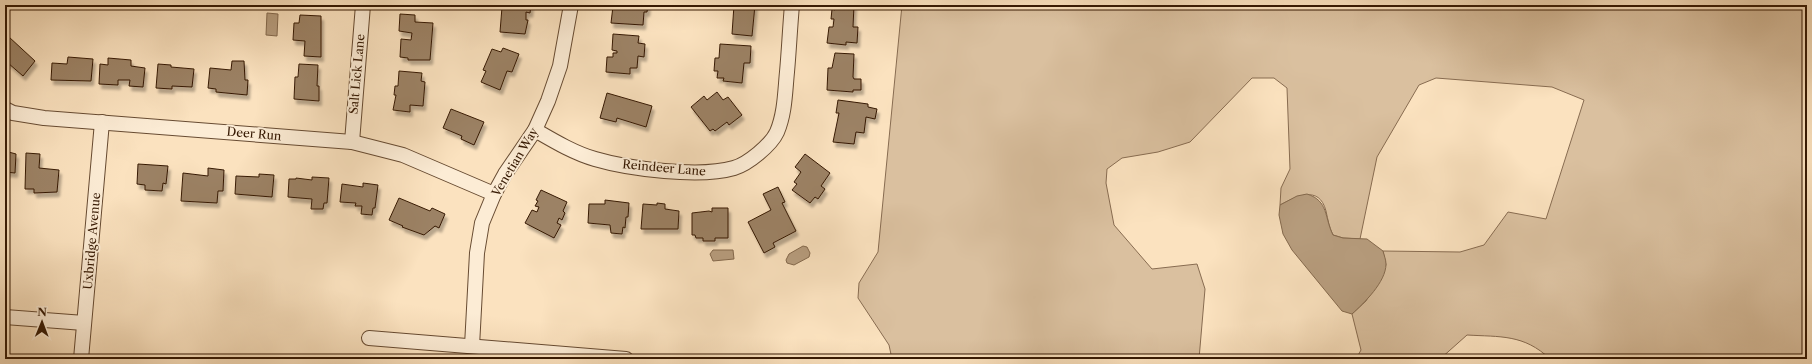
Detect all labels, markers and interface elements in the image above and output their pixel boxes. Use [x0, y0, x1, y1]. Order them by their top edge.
street label: Salt Lick Lane [346, 33, 368, 115]
street label: Deer Run [226, 124, 283, 143]
street label: Venetian Way [488, 124, 541, 200]
street label: Reindeer Lane [622, 156, 707, 179]
street label: Uxbridge Avenue [80, 191, 103, 290]
north arrow [22, 302, 62, 342]
text: N [37, 305, 48, 319]

